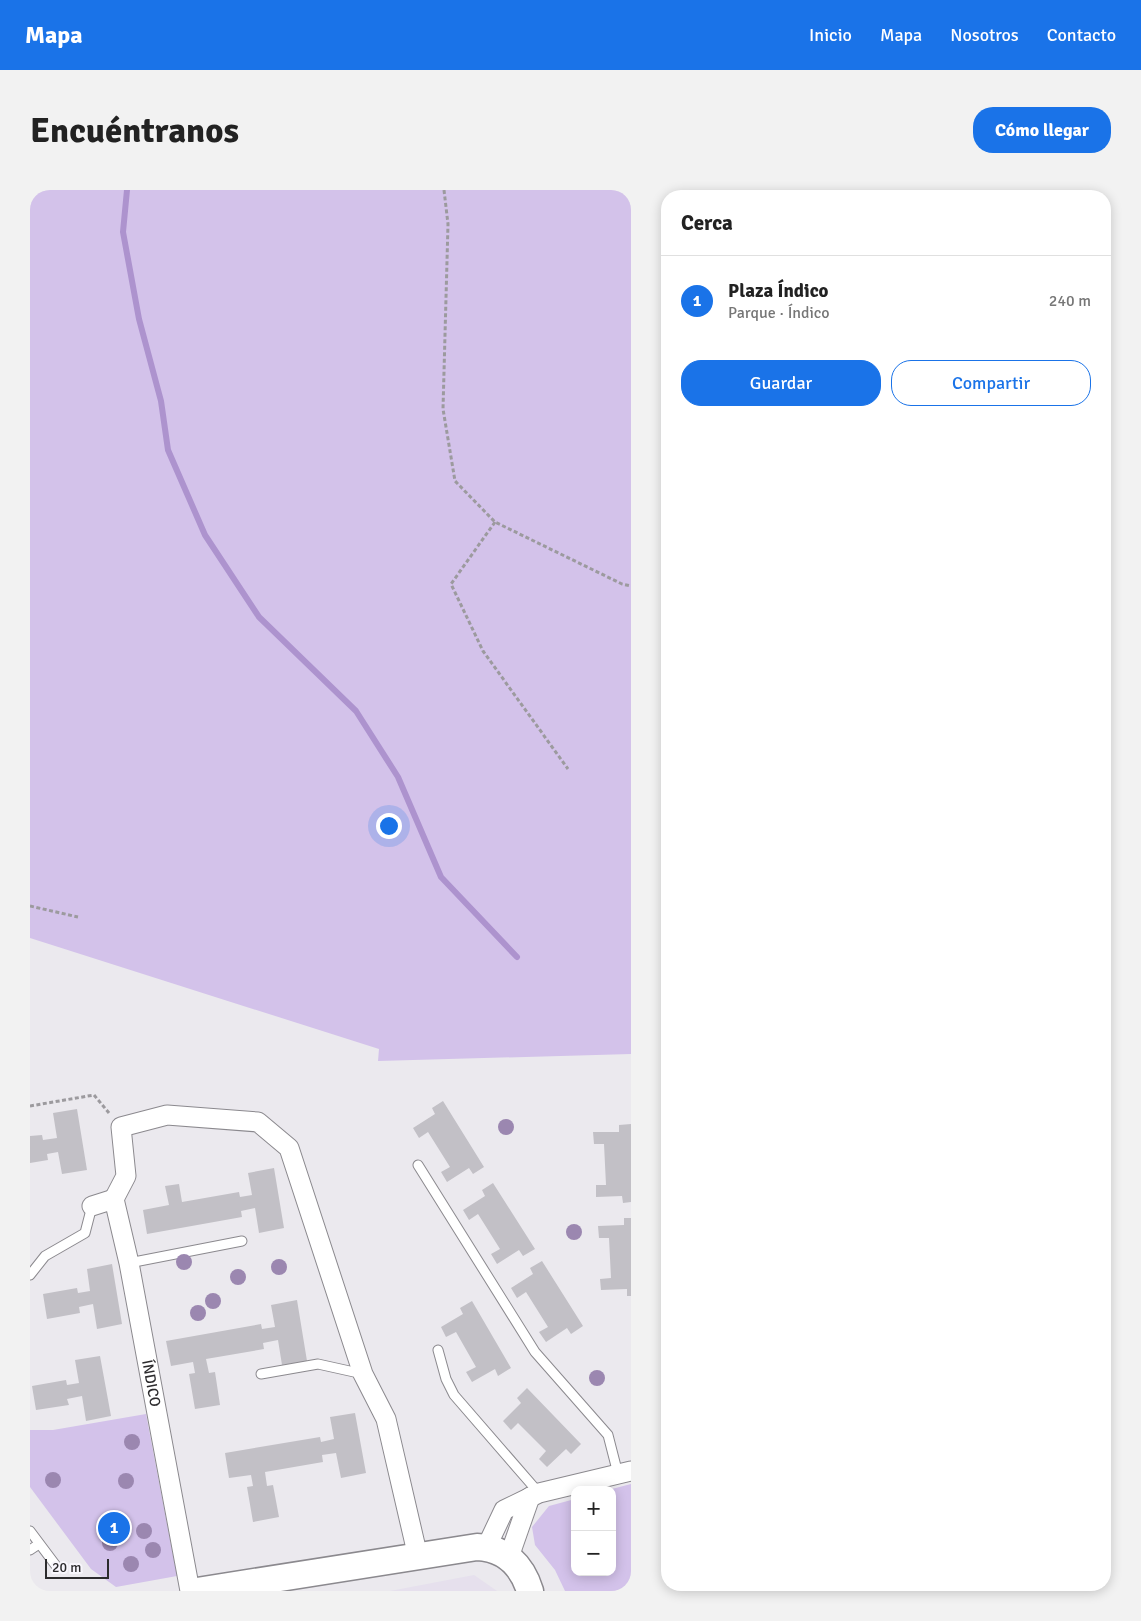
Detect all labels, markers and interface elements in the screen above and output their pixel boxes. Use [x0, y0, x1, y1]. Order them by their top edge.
text: Mapa [25, 20, 83, 50]
text: Inicio [809, 24, 852, 46]
text: Mapa [880, 24, 922, 46]
text: Nosotros [950, 24, 1019, 46]
text: Contacto [1047, 24, 1116, 46]
button: Cómo llegar [973, 107, 1111, 153]
text: Encuéntranos [30, 109, 239, 152]
text: Cerca [681, 210, 733, 236]
text: Plaza Índico [728, 279, 828, 303]
text: 1 [693, 291, 701, 311]
text: 240 m [1049, 291, 1091, 311]
text: Parque · Índico [728, 303, 830, 323]
button: Guardar [681, 360, 881, 406]
button: Compartir [891, 360, 1091, 406]
your location [376, 813, 402, 839]
street label: ÍNDICO [138, 1358, 165, 1408]
map controls [571, 1486, 616, 1576]
button: + [571, 1486, 616, 1531]
pin: 1 [98, 1509, 130, 1547]
button: − [571, 1531, 616, 1576]
scale bar [45, 1556, 109, 1579]
text: 20 m [52, 1559, 81, 1576]

